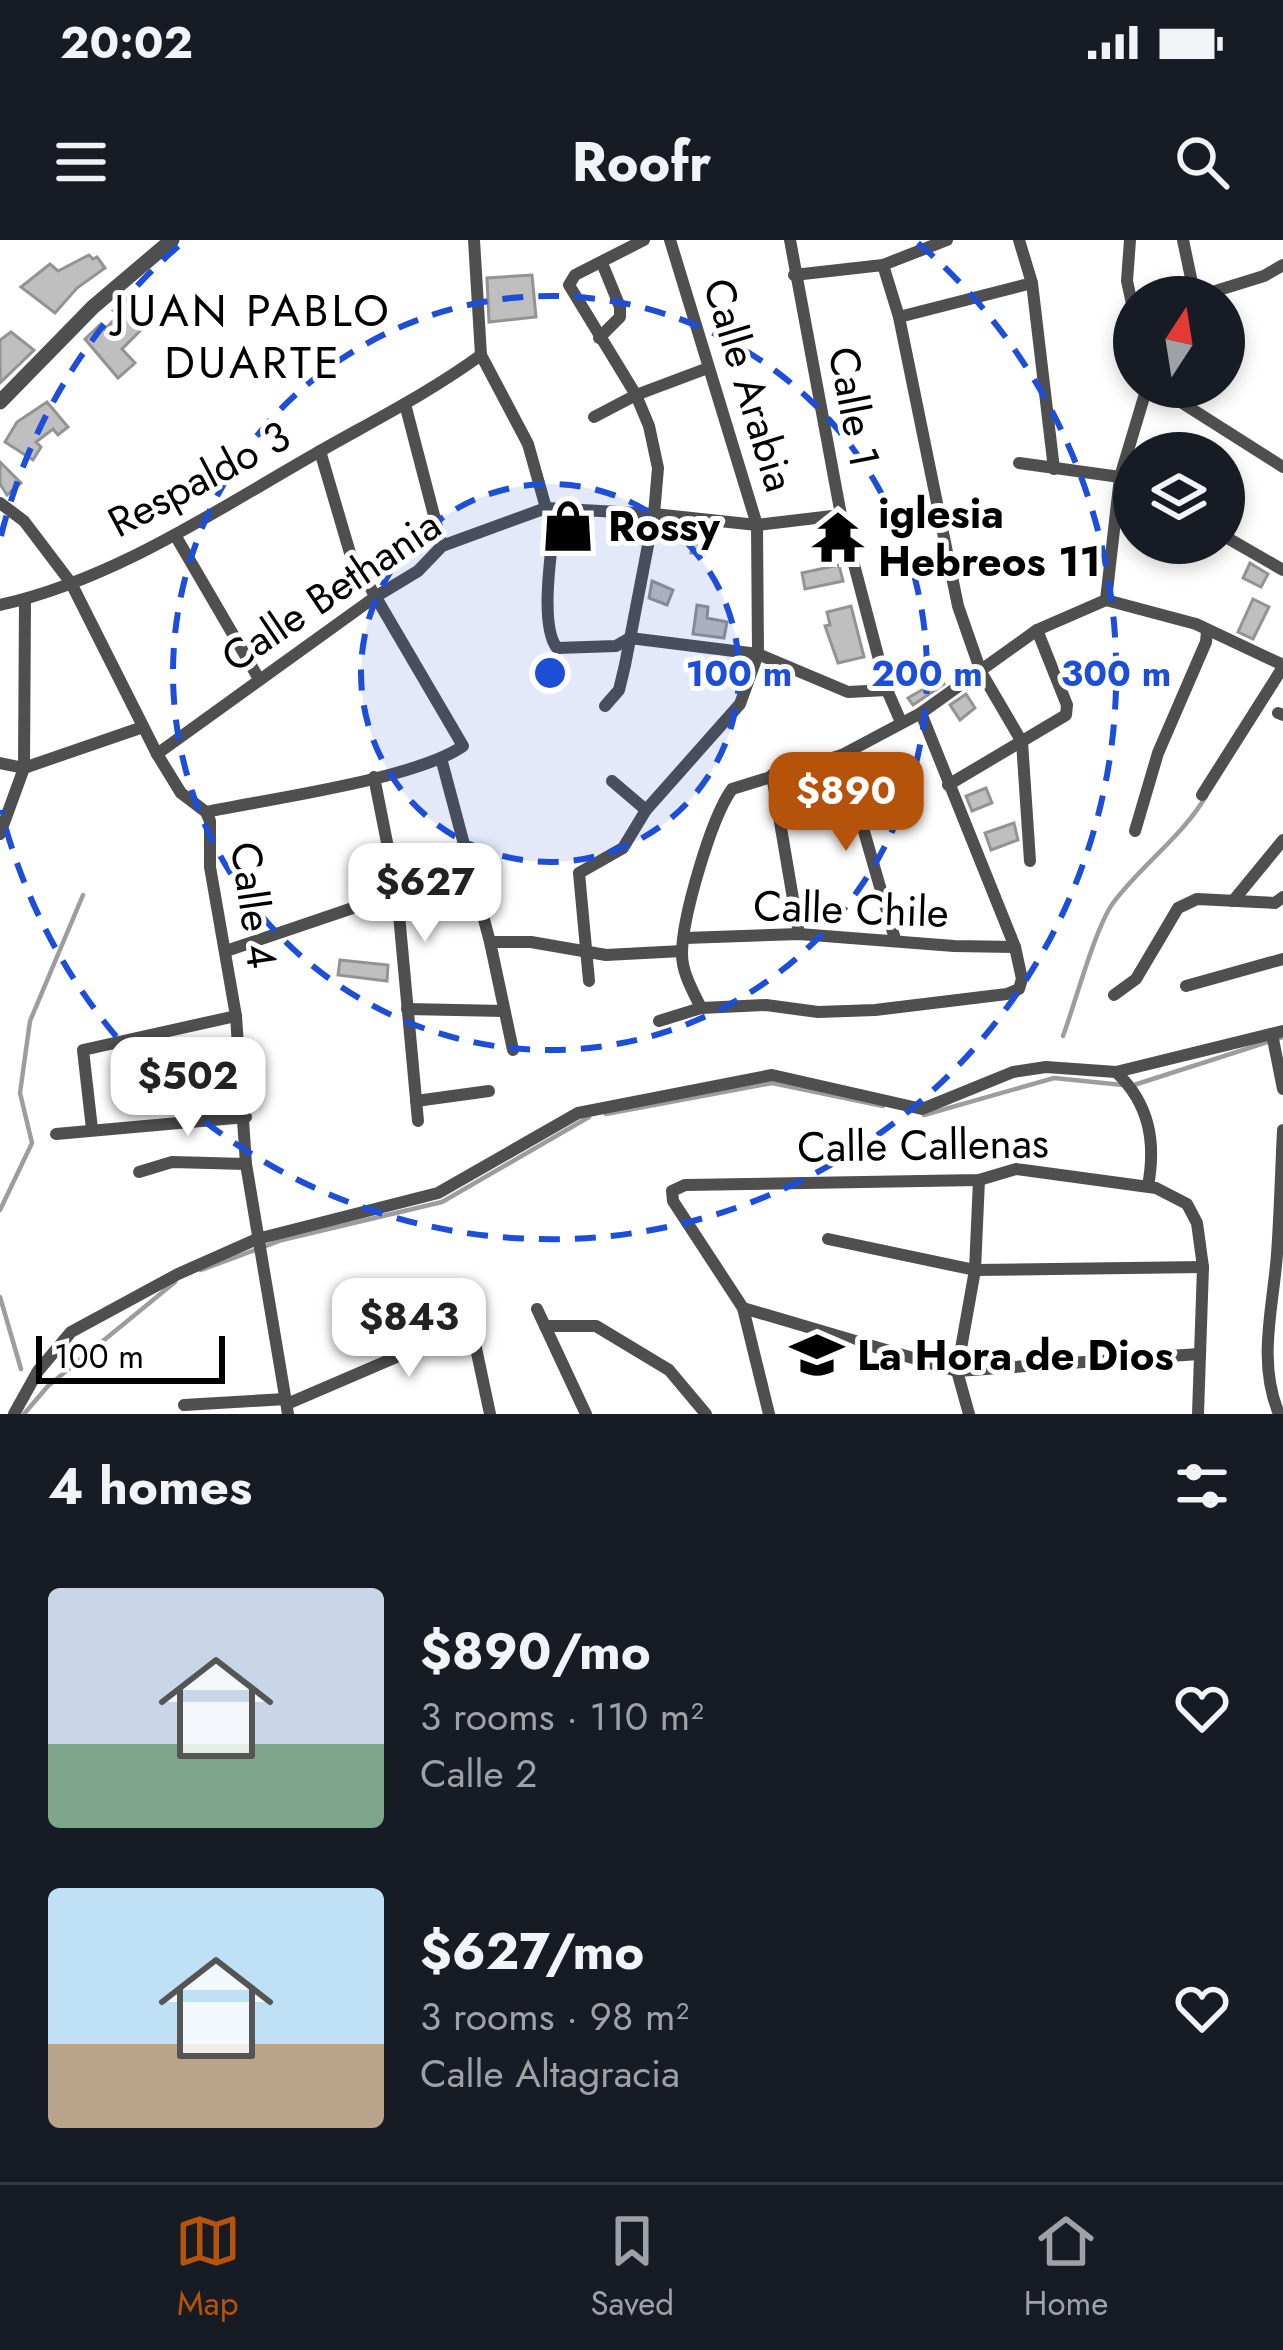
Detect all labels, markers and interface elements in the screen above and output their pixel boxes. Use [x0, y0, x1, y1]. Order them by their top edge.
text: 20:02 [60, 10, 193, 75]
text: Roofr [572, 123, 711, 201]
icon: menu [48, 129, 114, 195]
icon: search [1169, 129, 1235, 195]
street label: Calle Arabia [688, 271, 810, 499]
north arrow [1113, 276, 1245, 408]
map controls [1113, 276, 1245, 564]
district label: JUAN PABLO DUARTE [109, 278, 392, 395]
street label: Calle 1 [812, 342, 896, 472]
street label: Respaldo 3 [97, 406, 301, 552]
button: layers [1113, 432, 1245, 564]
place label: iglesia Hebreos 11 [878, 483, 1101, 592]
street label: Calle Bethania [209, 495, 453, 687]
place label: Rossy [608, 496, 721, 557]
shop icon: Rossy [539, 497, 597, 555]
temple icon: iglesia Hebreos 11 [809, 508, 867, 566]
text: 100 m [686, 647, 792, 699]
text: 200 m [871, 647, 983, 699]
text: 300 m [1061, 647, 1171, 699]
centre of rings [529, 652, 571, 694]
pin: $890 [775, 752, 917, 854]
text: $890 [796, 762, 896, 819]
street label: Calle 4 [215, 838, 293, 972]
pin: $627 [354, 843, 496, 945]
text: $627 [375, 853, 475, 910]
street label: Calle Chile [752, 875, 950, 943]
pin: $502 [117, 1037, 259, 1139]
text: $502 [138, 1047, 238, 1104]
street label: Calle Callenas [797, 1112, 1049, 1178]
pin: $843 [338, 1278, 480, 1380]
text: $843 [359, 1288, 459, 1345]
place label: La Hora de Dios [857, 1325, 1174, 1386]
school or university icon: La Hora de Dios [788, 1326, 846, 1384]
scale bar [36, 1330, 225, 1383]
text: 100 m [54, 1333, 144, 1380]
text: 4 homes [48, 1449, 252, 1523]
icon: filters [1169, 1453, 1235, 1519]
text: $890/mo [420, 1614, 651, 1688]
icon: home [144, 1636, 288, 1780]
icon: heart [1169, 1675, 1235, 1741]
text: 3 rooms · 110 m² [420, 1688, 704, 1745]
text: Calle 2 [420, 1745, 537, 1802]
text: $627/mo [420, 1914, 644, 1988]
icon: home [144, 1936, 288, 2080]
icon: heart [1169, 1975, 1235, 2041]
text: 3 rooms · 98 m² [420, 1988, 689, 2045]
text: Calle Altagracia [420, 2045, 680, 2102]
tab: Map [175, 2208, 241, 2327]
tab: Saved [591, 2208, 674, 2327]
tab: Home [1024, 2208, 1108, 2327]

